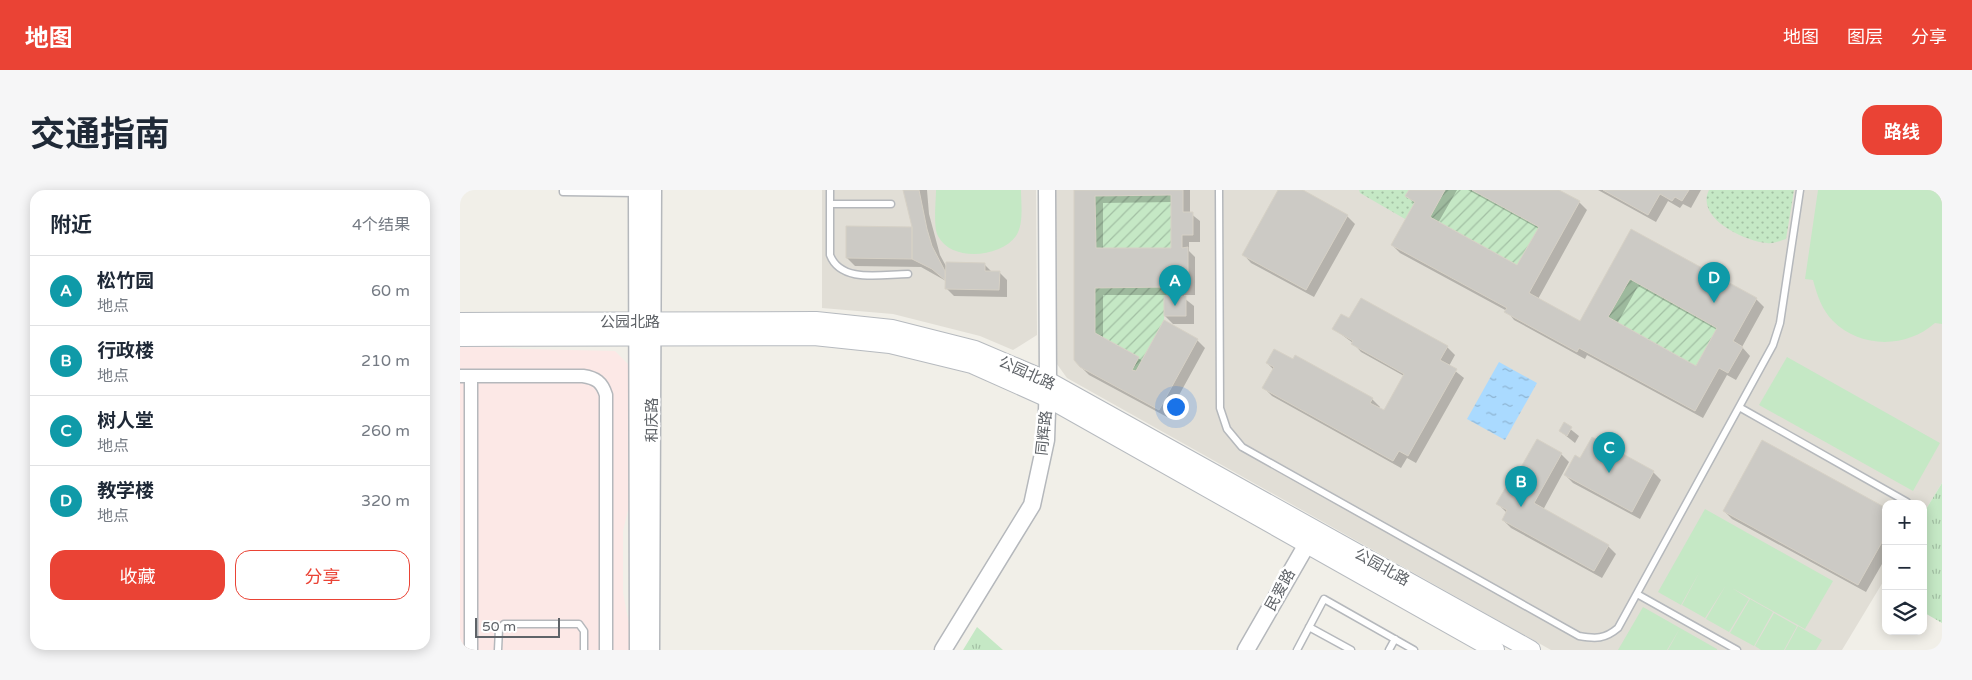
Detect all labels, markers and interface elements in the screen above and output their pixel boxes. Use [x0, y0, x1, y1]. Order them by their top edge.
text: 地图 [25, 24, 73, 53]
text: 地图 [1783, 26, 1819, 48]
text: 图层 [1847, 26, 1883, 48]
text: 分享 [1911, 26, 1947, 48]
button: 路线 [1862, 105, 1942, 155]
text: 交通指南 [30, 114, 170, 156]
text: 附近 [50, 213, 92, 238]
text: 4个结果 [352, 215, 410, 235]
pin: D [1698, 262, 1730, 303]
pin: A [1159, 265, 1191, 306]
text: 松竹园 [97, 270, 154, 292]
text: A [60, 281, 72, 301]
text: 60 m [371, 281, 410, 301]
text: 地点 [97, 296, 129, 316]
street label: 公园北路 [600, 313, 660, 331]
text: 行政楼 [97, 340, 154, 362]
text: B [60, 351, 72, 371]
text: 210 m [361, 351, 410, 371]
street label: 公园北路 [996, 353, 1058, 393]
text: 地点 [97, 366, 129, 386]
your location [1163, 394, 1189, 420]
street label: 和庆路 [643, 397, 661, 443]
text: 树人堂 [97, 410, 154, 432]
street label: 同辉路 [1033, 410, 1055, 456]
text: C [60, 421, 72, 441]
text: 260 m [361, 421, 410, 441]
pin: C [1593, 432, 1625, 473]
text: 地点 [97, 436, 129, 456]
pin: B [1505, 466, 1537, 507]
text: 教学楼 [97, 480, 154, 502]
text: D [60, 491, 72, 511]
text: 320 m [361, 491, 410, 511]
map controls [1882, 500, 1927, 635]
button: + [1882, 500, 1927, 545]
text: 地点 [97, 506, 129, 526]
street label: 公园北路 [1351, 545, 1413, 589]
button: − [1882, 545, 1927, 590]
button: 收藏 [50, 550, 225, 600]
button: 分享 [235, 550, 410, 600]
street label: 民爱路 [1261, 566, 1299, 614]
button: layers [1882, 590, 1927, 635]
scale bar [475, 615, 560, 638]
text: 50 m [482, 618, 516, 635]

